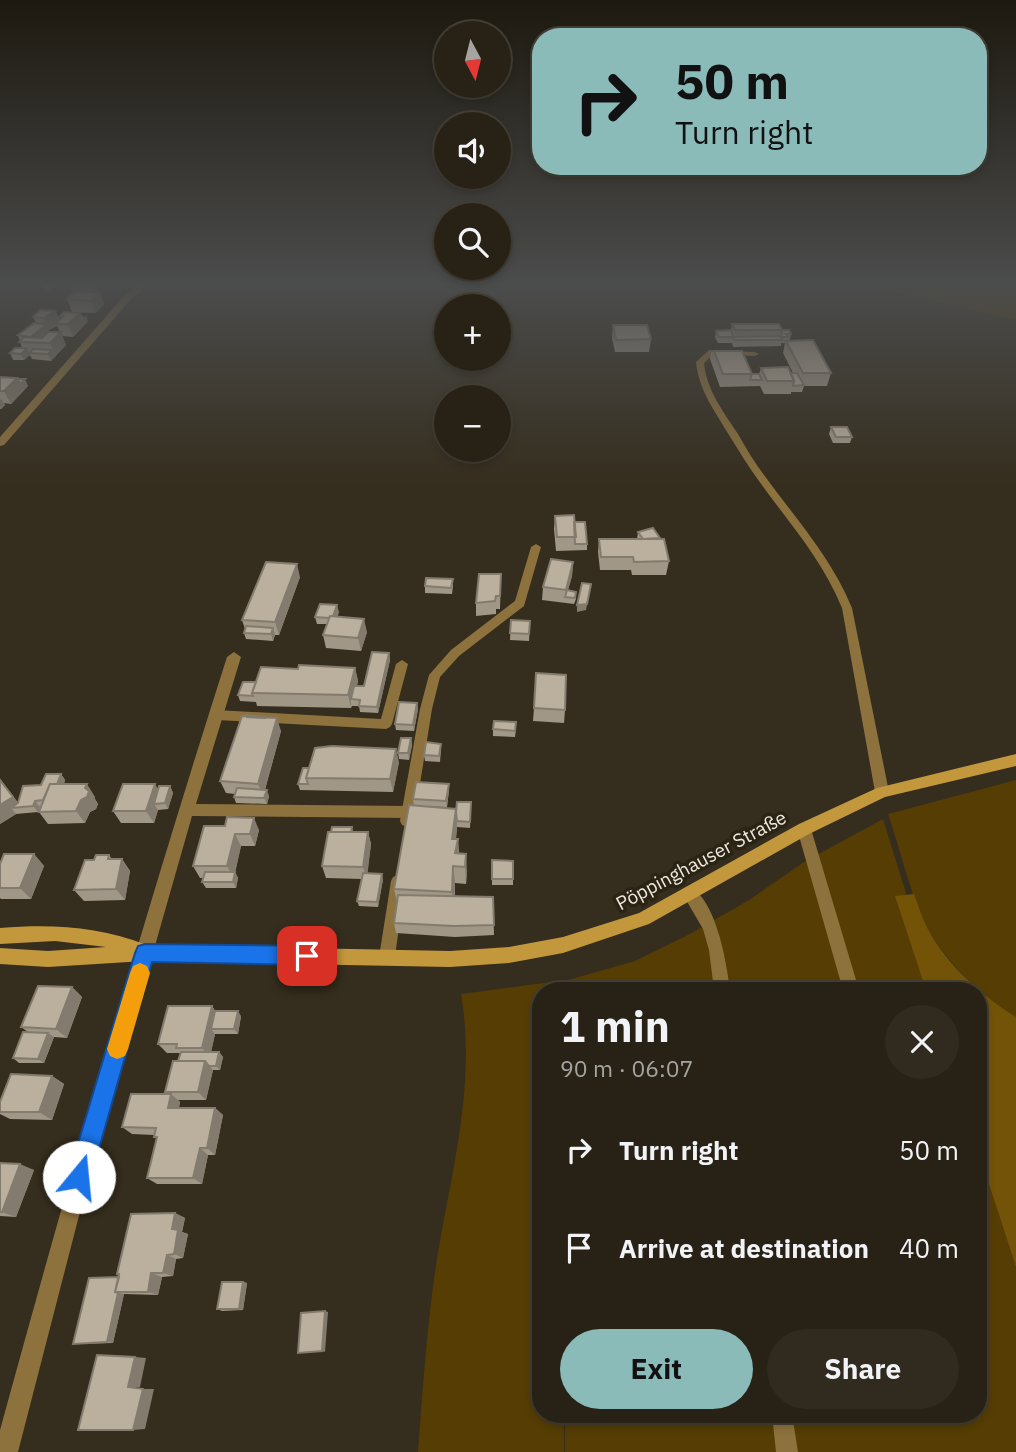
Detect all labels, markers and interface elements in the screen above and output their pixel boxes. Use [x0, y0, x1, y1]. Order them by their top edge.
north arrow [434, 21, 511, 98]
map controls [434, 21, 511, 462]
text: 50 m [675, 49, 789, 112]
icon: right [560, 56, 651, 147]
text: Turn right [675, 111, 813, 153]
button: sound [434, 112, 511, 189]
button: search [434, 203, 511, 280]
button: + [434, 294, 511, 371]
button: − [434, 385, 511, 462]
street label: Pöppinghauser Straße [612, 805, 790, 915]
pin [277, 926, 337, 986]
icon: arrive [288, 937, 326, 975]
text: 1 min [560, 999, 670, 1054]
button: close [885, 1005, 959, 1079]
text: 90 m · 06:07 [560, 1053, 693, 1083]
icon: right [560, 1131, 598, 1169]
text: Turn right [619, 1133, 738, 1167]
text: 50 m [899, 1133, 959, 1167]
position arrow [42, 1140, 116, 1214]
icon: arrive [560, 1229, 598, 1267]
text: Arrive at destination [619, 1231, 869, 1265]
text: 40 m [899, 1231, 959, 1265]
button: Exit [560, 1329, 753, 1409]
button: Share [767, 1329, 959, 1409]

